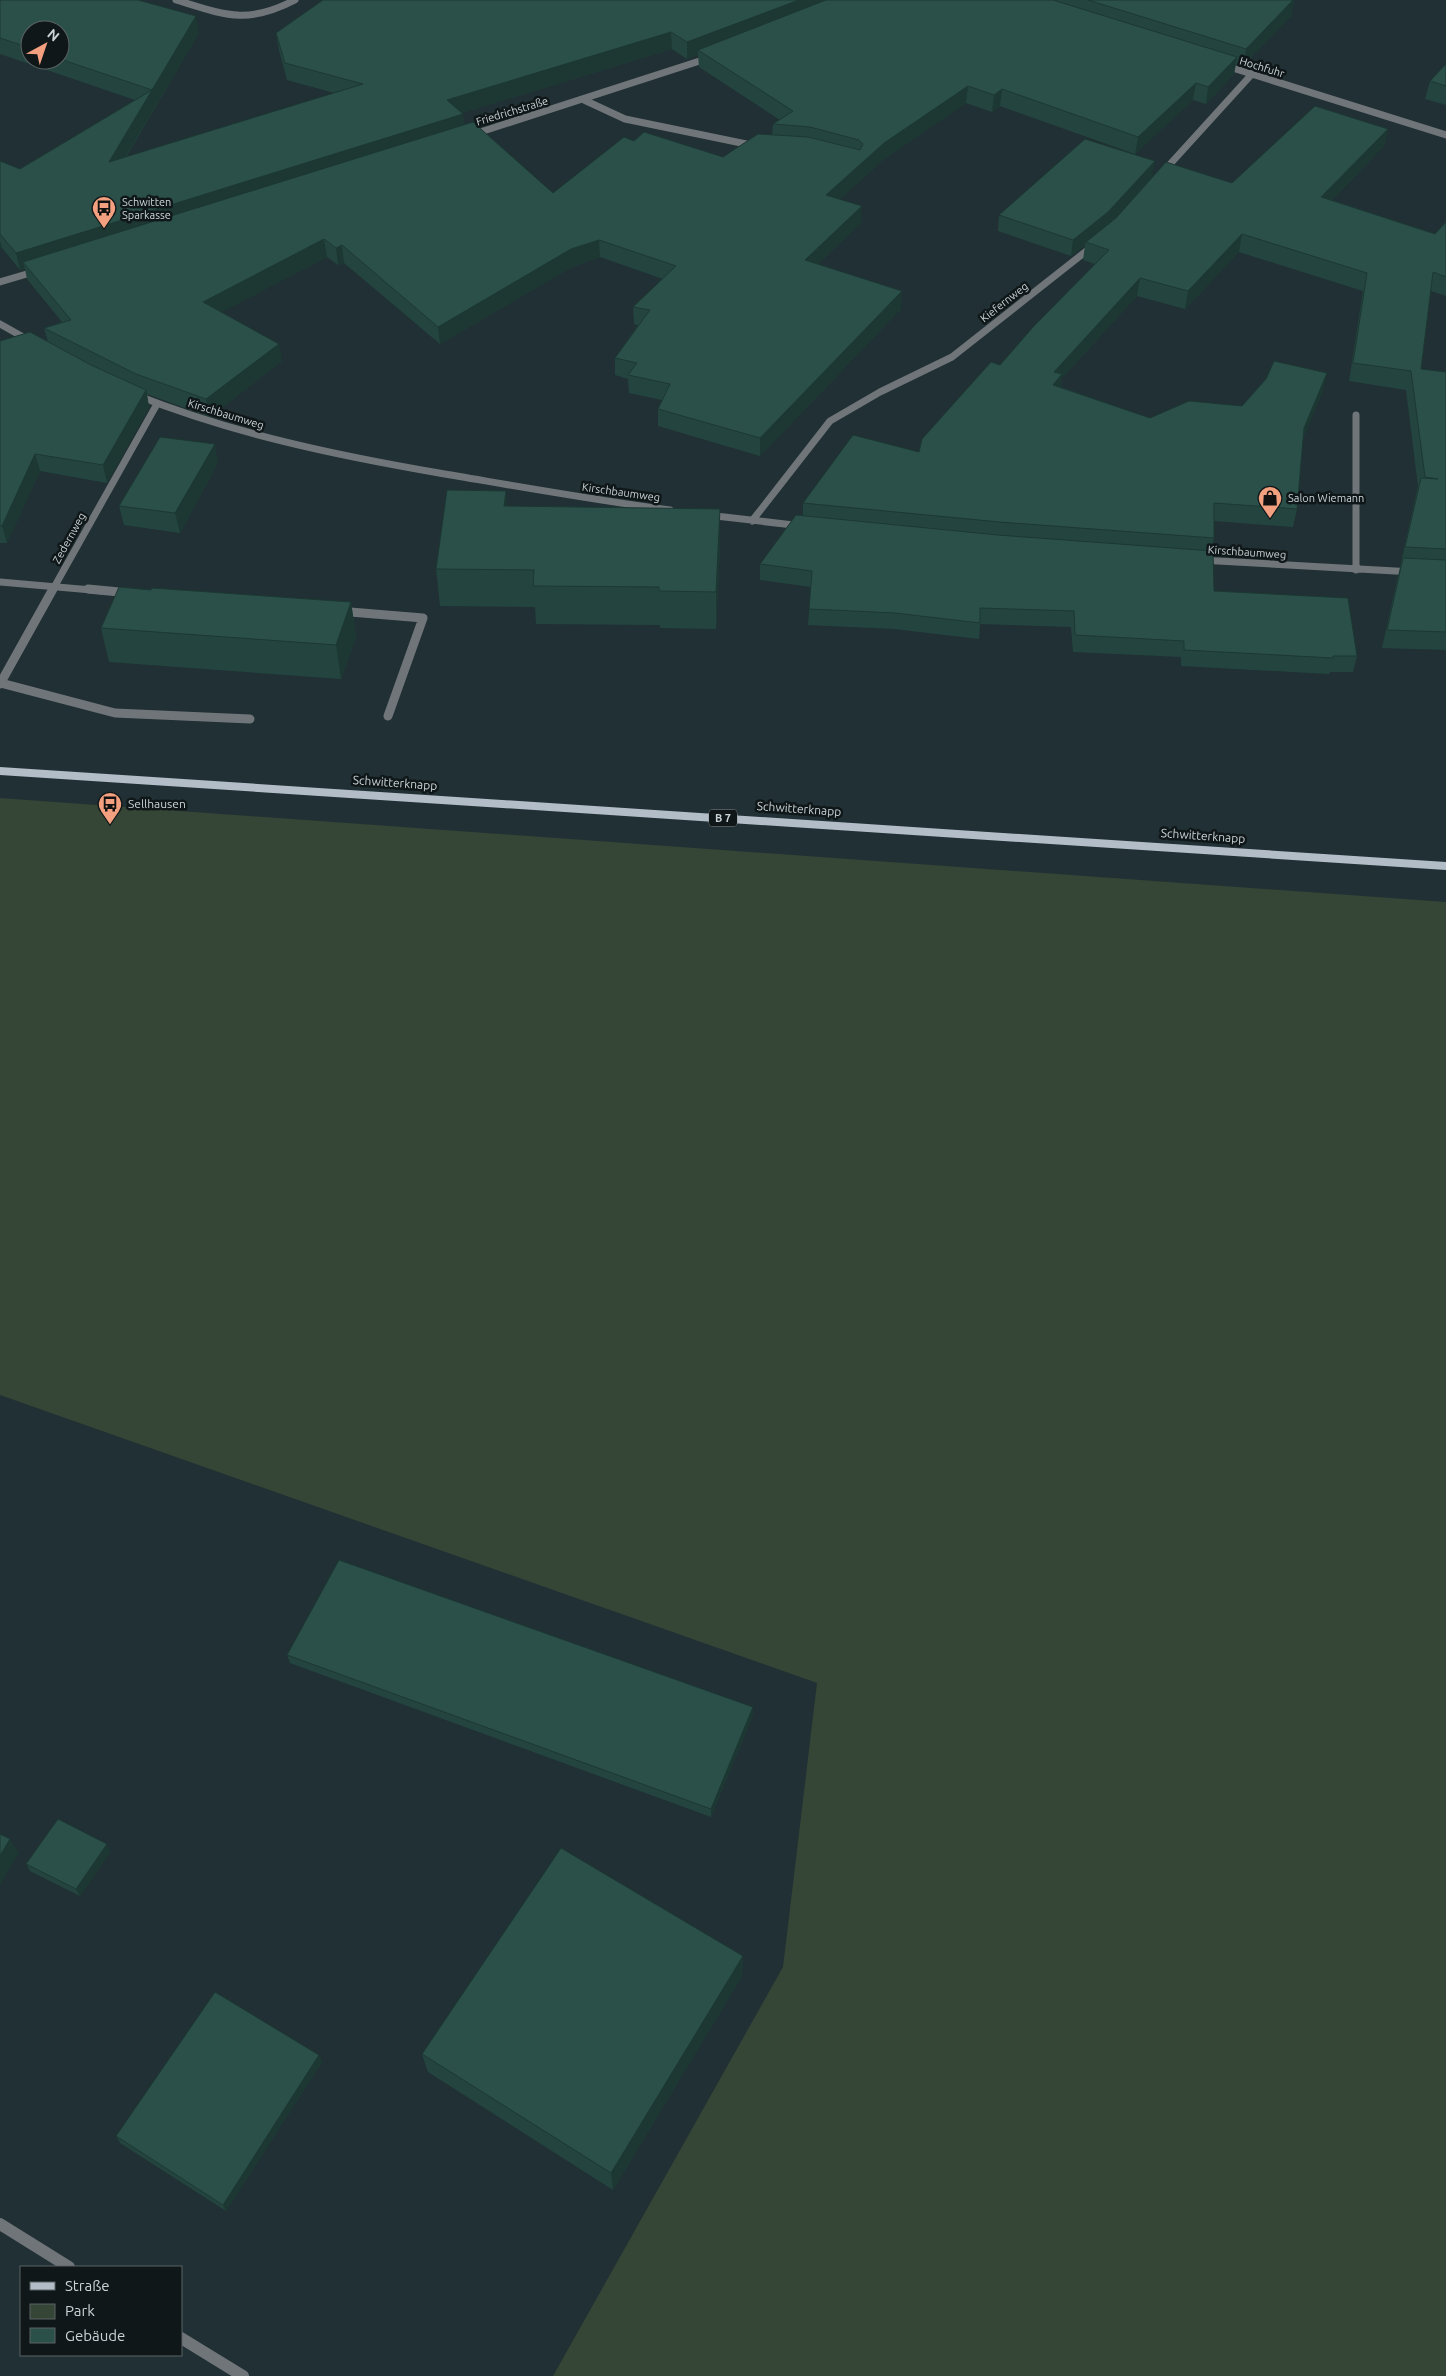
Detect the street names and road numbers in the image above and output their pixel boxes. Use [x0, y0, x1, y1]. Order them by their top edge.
street label: Hochfuhr [1238, 54, 1287, 80]
street label: Friedrichstraße [474, 94, 550, 128]
street label: Kiefernweg [978, 280, 1030, 324]
street label: Kirschbaumweg [187, 397, 265, 431]
street label: Kirschbaumweg [581, 481, 661, 503]
street label: Zedernweg [50, 511, 88, 565]
street label: Kirschbaumweg [1207, 543, 1287, 561]
street label: Schwitterknapp [352, 773, 438, 792]
street label: Schwitterknapp [756, 799, 842, 818]
road number: B 7 [709, 810, 737, 826]
street label: Schwitterknapp [1160, 826, 1246, 845]

